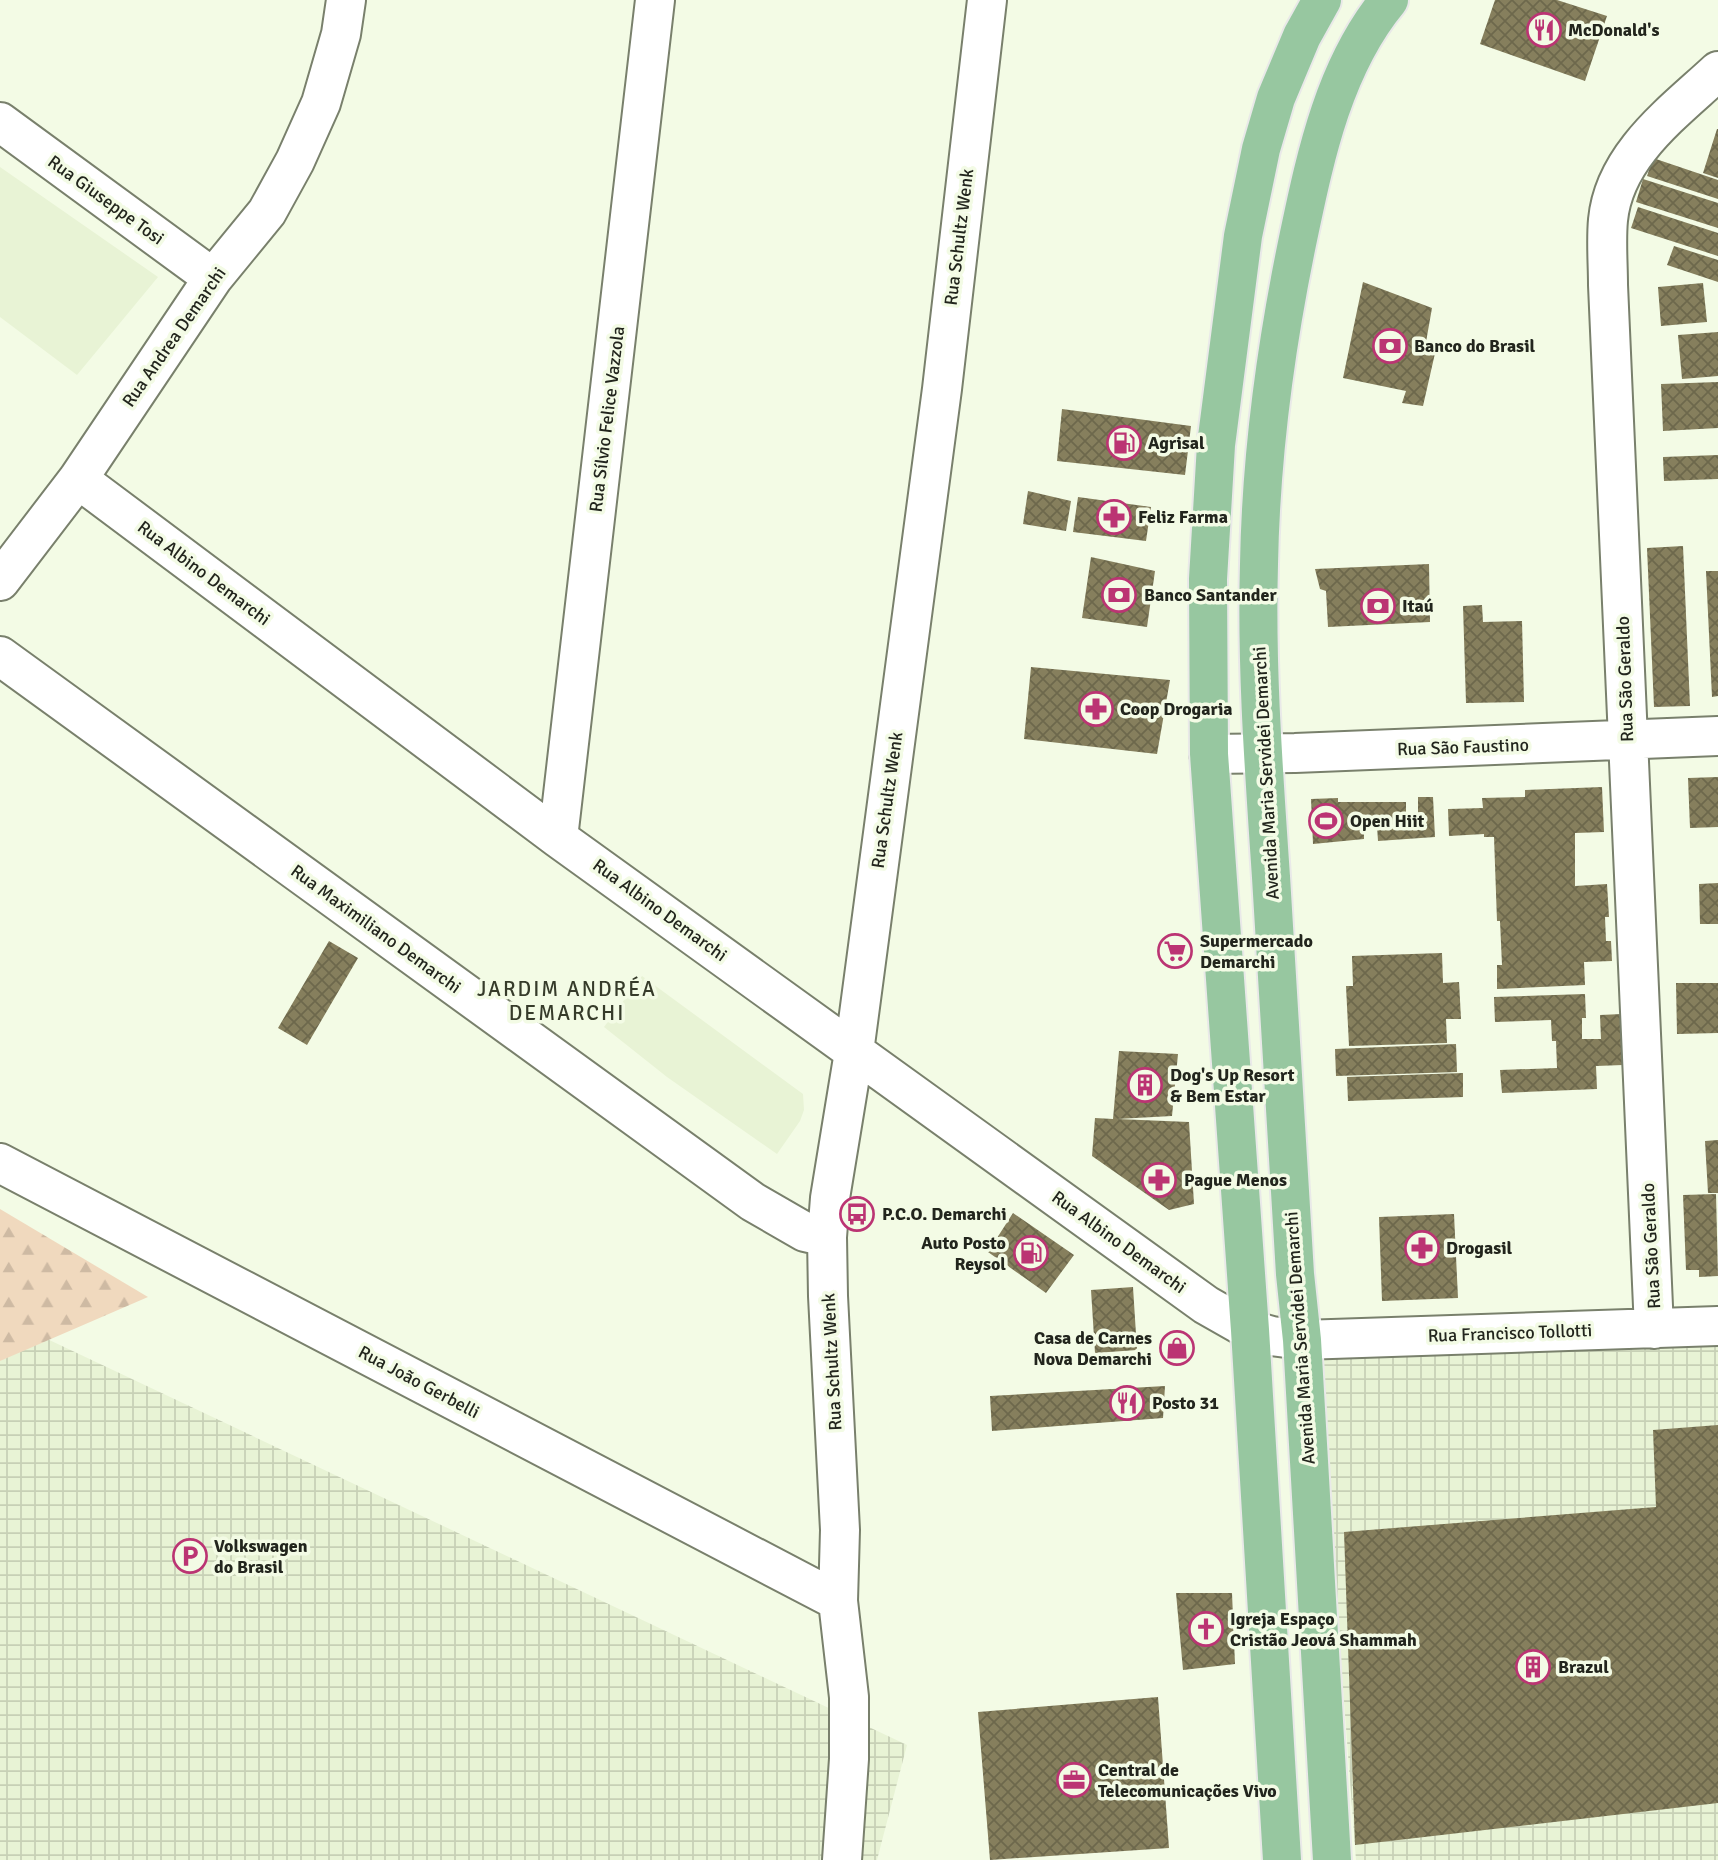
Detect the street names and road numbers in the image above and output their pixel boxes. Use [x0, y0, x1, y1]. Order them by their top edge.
street label: Rua Giuseppe Tosi [44, 151, 168, 249]
street label: Rua Schultz Wenk [940, 167, 978, 307]
street label: Rua Andrea Demarchi [117, 263, 231, 411]
street label: Rua Sílvio Felice Vazzola [585, 325, 629, 513]
street label: Rua Albino Demarchi [133, 516, 275, 630]
street label: Rua São Geraldo [1612, 616, 1638, 742]
street label: Avenida Maria Servidei Demarchi [1248, 646, 1284, 900]
street label: Rua Schultz Wenk [867, 730, 907, 870]
street label: Rua São Faustino [1397, 734, 1529, 760]
street label: Rua Albino Demarchi [589, 854, 731, 966]
street label: Rua Maximiliano Demarchi [286, 860, 466, 998]
street label: Rua São Geraldo [1637, 1183, 1665, 1309]
street label: Rua Albino Demarchi [1048, 1186, 1190, 1298]
street label: Avenida Maria Servidei Demarchi [1280, 1211, 1320, 1465]
street label: Rua Schultz Wenk [817, 1293, 847, 1431]
street label: Rua Francisco Tollotti [1427, 1319, 1593, 1347]
street label: Rua João Gerbelli [355, 1341, 483, 1423]

